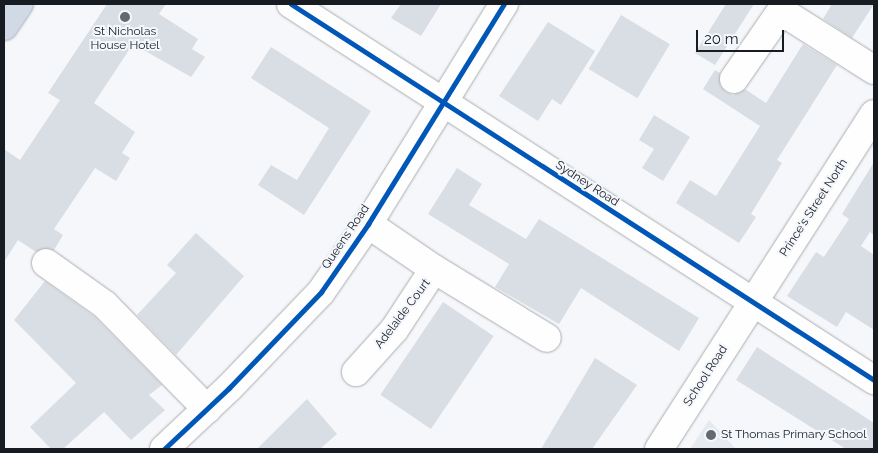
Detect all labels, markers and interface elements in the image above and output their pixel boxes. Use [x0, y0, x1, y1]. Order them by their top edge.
marker: St Nicholas House Hotel [119, 11, 131, 23]
scale bar [698, 20, 786, 52]
place label: St Nicholas House Hotel [91, 25, 159, 53]
text: 20 m [704, 30, 739, 48]
street label: Prince's Street North [777, 156, 851, 260]
street label: Sydney Road [552, 158, 622, 210]
street label: Queens Road [319, 202, 373, 272]
street label: Adelaide Court [372, 276, 434, 352]
street label: School Road [681, 343, 731, 409]
place label: St Thomas Primary School [721, 428, 867, 442]
marker: St Thomas Primary School [705, 429, 717, 441]

